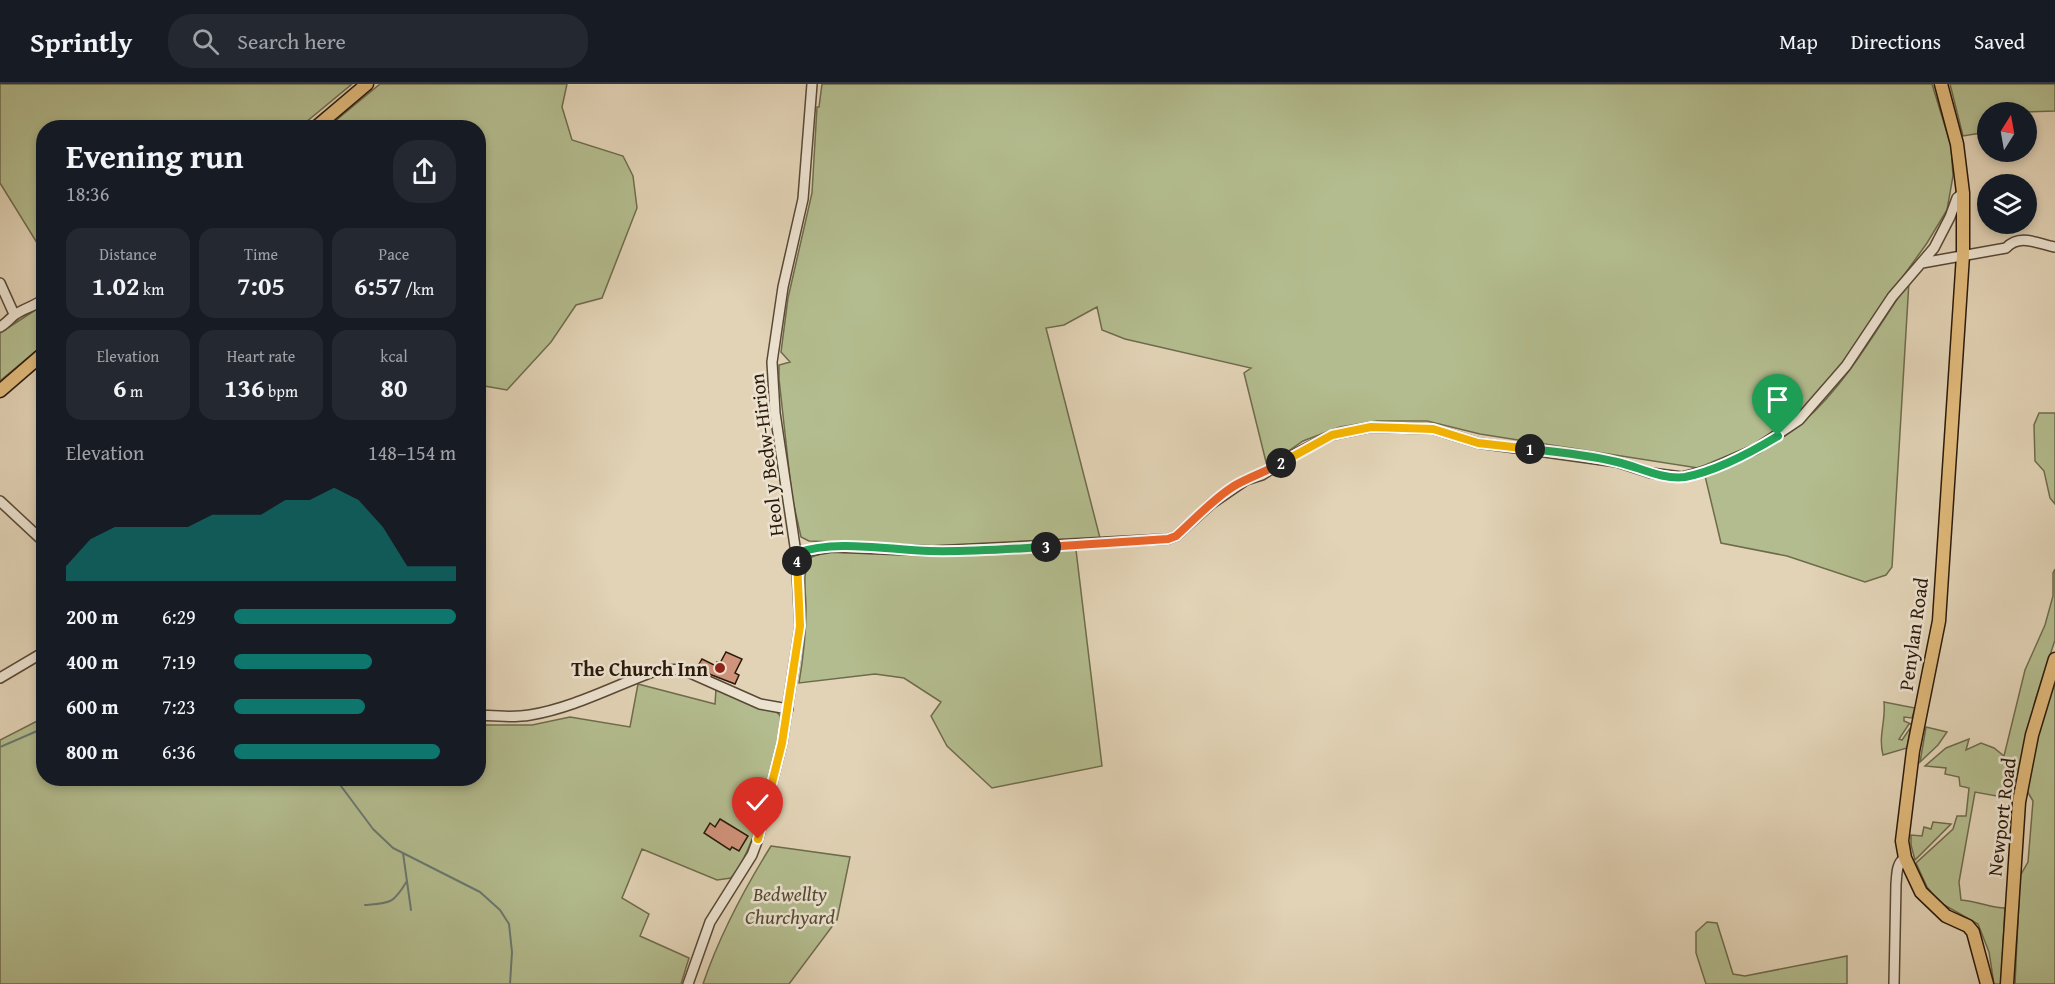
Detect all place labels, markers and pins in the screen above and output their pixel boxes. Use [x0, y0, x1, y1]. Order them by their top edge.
pin [1752, 374, 1803, 436]
pin: 1 [1515, 434, 1545, 464]
pin: 2 [1266, 448, 1296, 478]
pin: 3 [1031, 532, 1061, 562]
pin: 4 [782, 546, 812, 576]
place label: The Church Inn [571, 654, 708, 683]
marker: The Church Inn [713, 661, 727, 675]
pin [732, 777, 783, 839]

